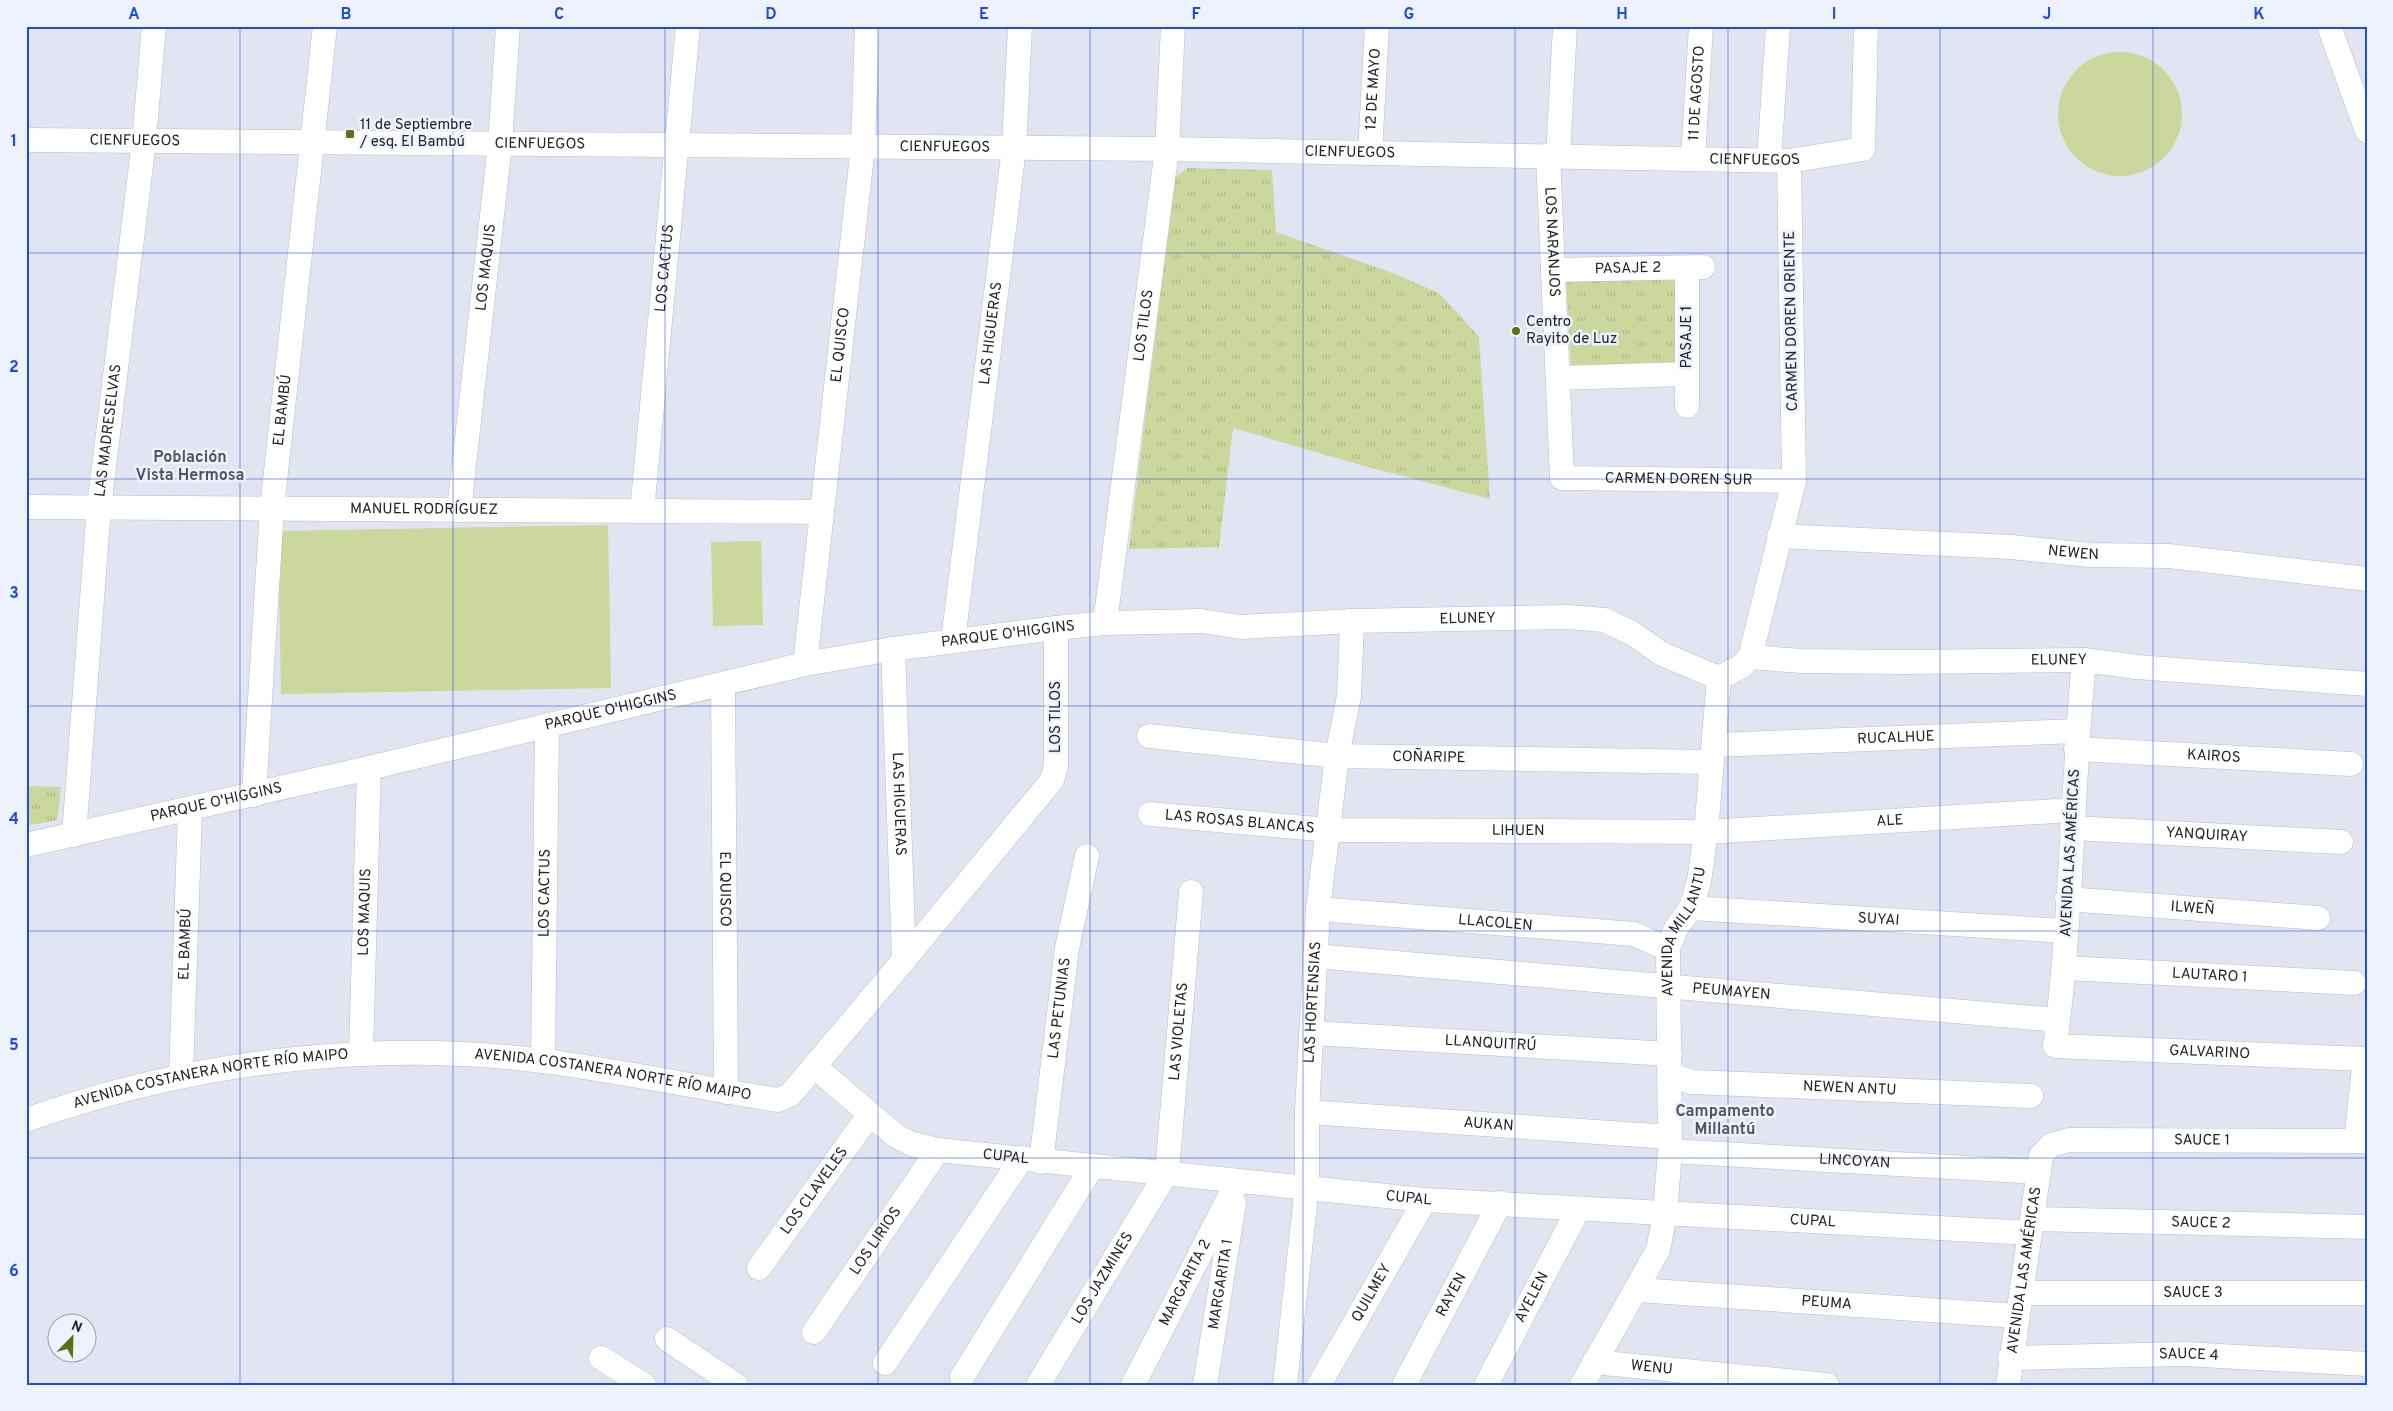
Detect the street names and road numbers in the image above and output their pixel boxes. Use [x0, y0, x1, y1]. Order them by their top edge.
street label: 11 DE AGOSTO [1685, 45, 1709, 141]
street label: 12 DE MAYO [1362, 48, 1385, 131]
street label: CIENFUEGOS [90, 131, 180, 151]
street label: CIENFUEGOS [494, 134, 585, 154]
street label: CIENFUEGOS [899, 137, 990, 157]
street label: CIENFUEGOS [1304, 142, 1396, 163]
street label: CIENFUEGOS [1709, 150, 1802, 171]
street label: LOS NARANJOS [1540, 186, 1564, 297]
street label: LOS MAQUIS [472, 223, 500, 312]
street label: LOS CACTUS [651, 223, 679, 313]
street label: CARMEN DOREN ORIENTE [1781, 231, 1803, 411]
street label: PASAJE 2 [1595, 258, 1661, 279]
street label: LAS HIGUERAS [975, 281, 1007, 386]
street label: LOS TILOS [1130, 288, 1158, 363]
street label: EL QUISCO [827, 306, 854, 384]
street label: PASAJE 1 [1678, 306, 1697, 368]
street label: LAS MADRESELVAS [91, 363, 126, 498]
street label: EL BAMBÚ [269, 373, 296, 447]
street label: CARMEN DOREN SUR [1605, 469, 1753, 490]
street label: MANUEL RODRÍGUEZ [350, 499, 498, 519]
street label: NEWEN [2047, 541, 2099, 565]
street label: ELUNEY [1439, 609, 1496, 629]
street label: PARQUE O'HIGGINS [940, 617, 1076, 652]
street label: ELUNEY [2031, 650, 2088, 670]
street label: LOS TILOS [1047, 681, 1066, 753]
street label: PARQUE O'HIGGINS [543, 685, 678, 735]
street label: RUCALHUE [1857, 727, 1935, 749]
street label: KAIROS [2186, 746, 2241, 767]
street label: COÑARIPE [1392, 747, 1466, 768]
street label: LAS HIGUERAS [887, 752, 910, 856]
street label: AVENIDA LAS AMÉRICAS [2056, 768, 2085, 938]
street label: PARQUE O'HIGGINS [148, 778, 284, 826]
street label: LAS ROSAS BLANCAS [1164, 806, 1315, 838]
street label: ALE [1876, 811, 1904, 831]
street label: LIHUEN [1492, 821, 1545, 841]
street label: YANQUIRAY [2165, 823, 2249, 847]
street label: LOS CACTUS [535, 849, 555, 937]
street label: EL QUISCO [715, 851, 734, 927]
street label: AVENIDA MILLANTU [1658, 866, 1710, 997]
street label: LOS MAQUIS [354, 868, 376, 956]
street label: ILWEÑ [2170, 897, 2215, 920]
street label: EL BAMBÚ [175, 908, 196, 980]
street label: SUYAI [1857, 909, 1900, 930]
street label: LLACOLEN [1457, 911, 1533, 935]
street label: LAS HORTENSIAS [1300, 941, 1326, 1064]
street label: LAS PETUNIAS [1044, 956, 1075, 1060]
street label: LAUTARO 1 [2172, 964, 2248, 987]
street label: PEUMAYEN [1692, 979, 1771, 1005]
street label: LAS VIOLETAS [1165, 982, 1193, 1081]
street label: LLANQUITRÚ [1444, 1031, 1537, 1056]
street label: GALVARINO [2169, 1041, 2251, 1064]
street label: AVENIDA COSTANERA NORTE RÍO MAIPO [71, 1045, 349, 1113]
street label: AVENIDA COSTANERA NORTE RÍO MAIPO [474, 1045, 753, 1105]
street label: NEWEN ANTU [1802, 1077, 1897, 1100]
street label: AUKAN [1463, 1113, 1514, 1136]
street label: SAUCE 1 [2174, 1131, 2230, 1150]
street label: LOS CLAVELES [777, 1143, 853, 1238]
street label: CUPAL [982, 1145, 1030, 1169]
street label: LINCOYAN [1818, 1150, 1891, 1173]
street label: AVENIDA LAS AMÉRICAS [2003, 1185, 2046, 1355]
street label: CUPAL [1385, 1186, 1432, 1210]
street label: LOS LIRIOS [846, 1203, 906, 1279]
street label: CUPAL [1789, 1210, 1836, 1232]
street label: SAUCE 2 [2171, 1213, 2231, 1233]
street label: LOS JAZMINES [1068, 1229, 1138, 1327]
street label: MARGARITA 2 [1155, 1236, 1216, 1329]
street label: MARGARITA 1 [1204, 1238, 1238, 1331]
street label: QUILMEY [1347, 1260, 1396, 1326]
street label: RAYEN [1432, 1269, 1471, 1320]
street label: AYELEN [1511, 1269, 1553, 1326]
street label: SAUCE 3 [2163, 1284, 2223, 1303]
street label: PEUMA [1801, 1292, 1853, 1314]
street label: SAUCE 4 [2159, 1344, 2219, 1365]
street label: WENU [1630, 1356, 1674, 1379]

